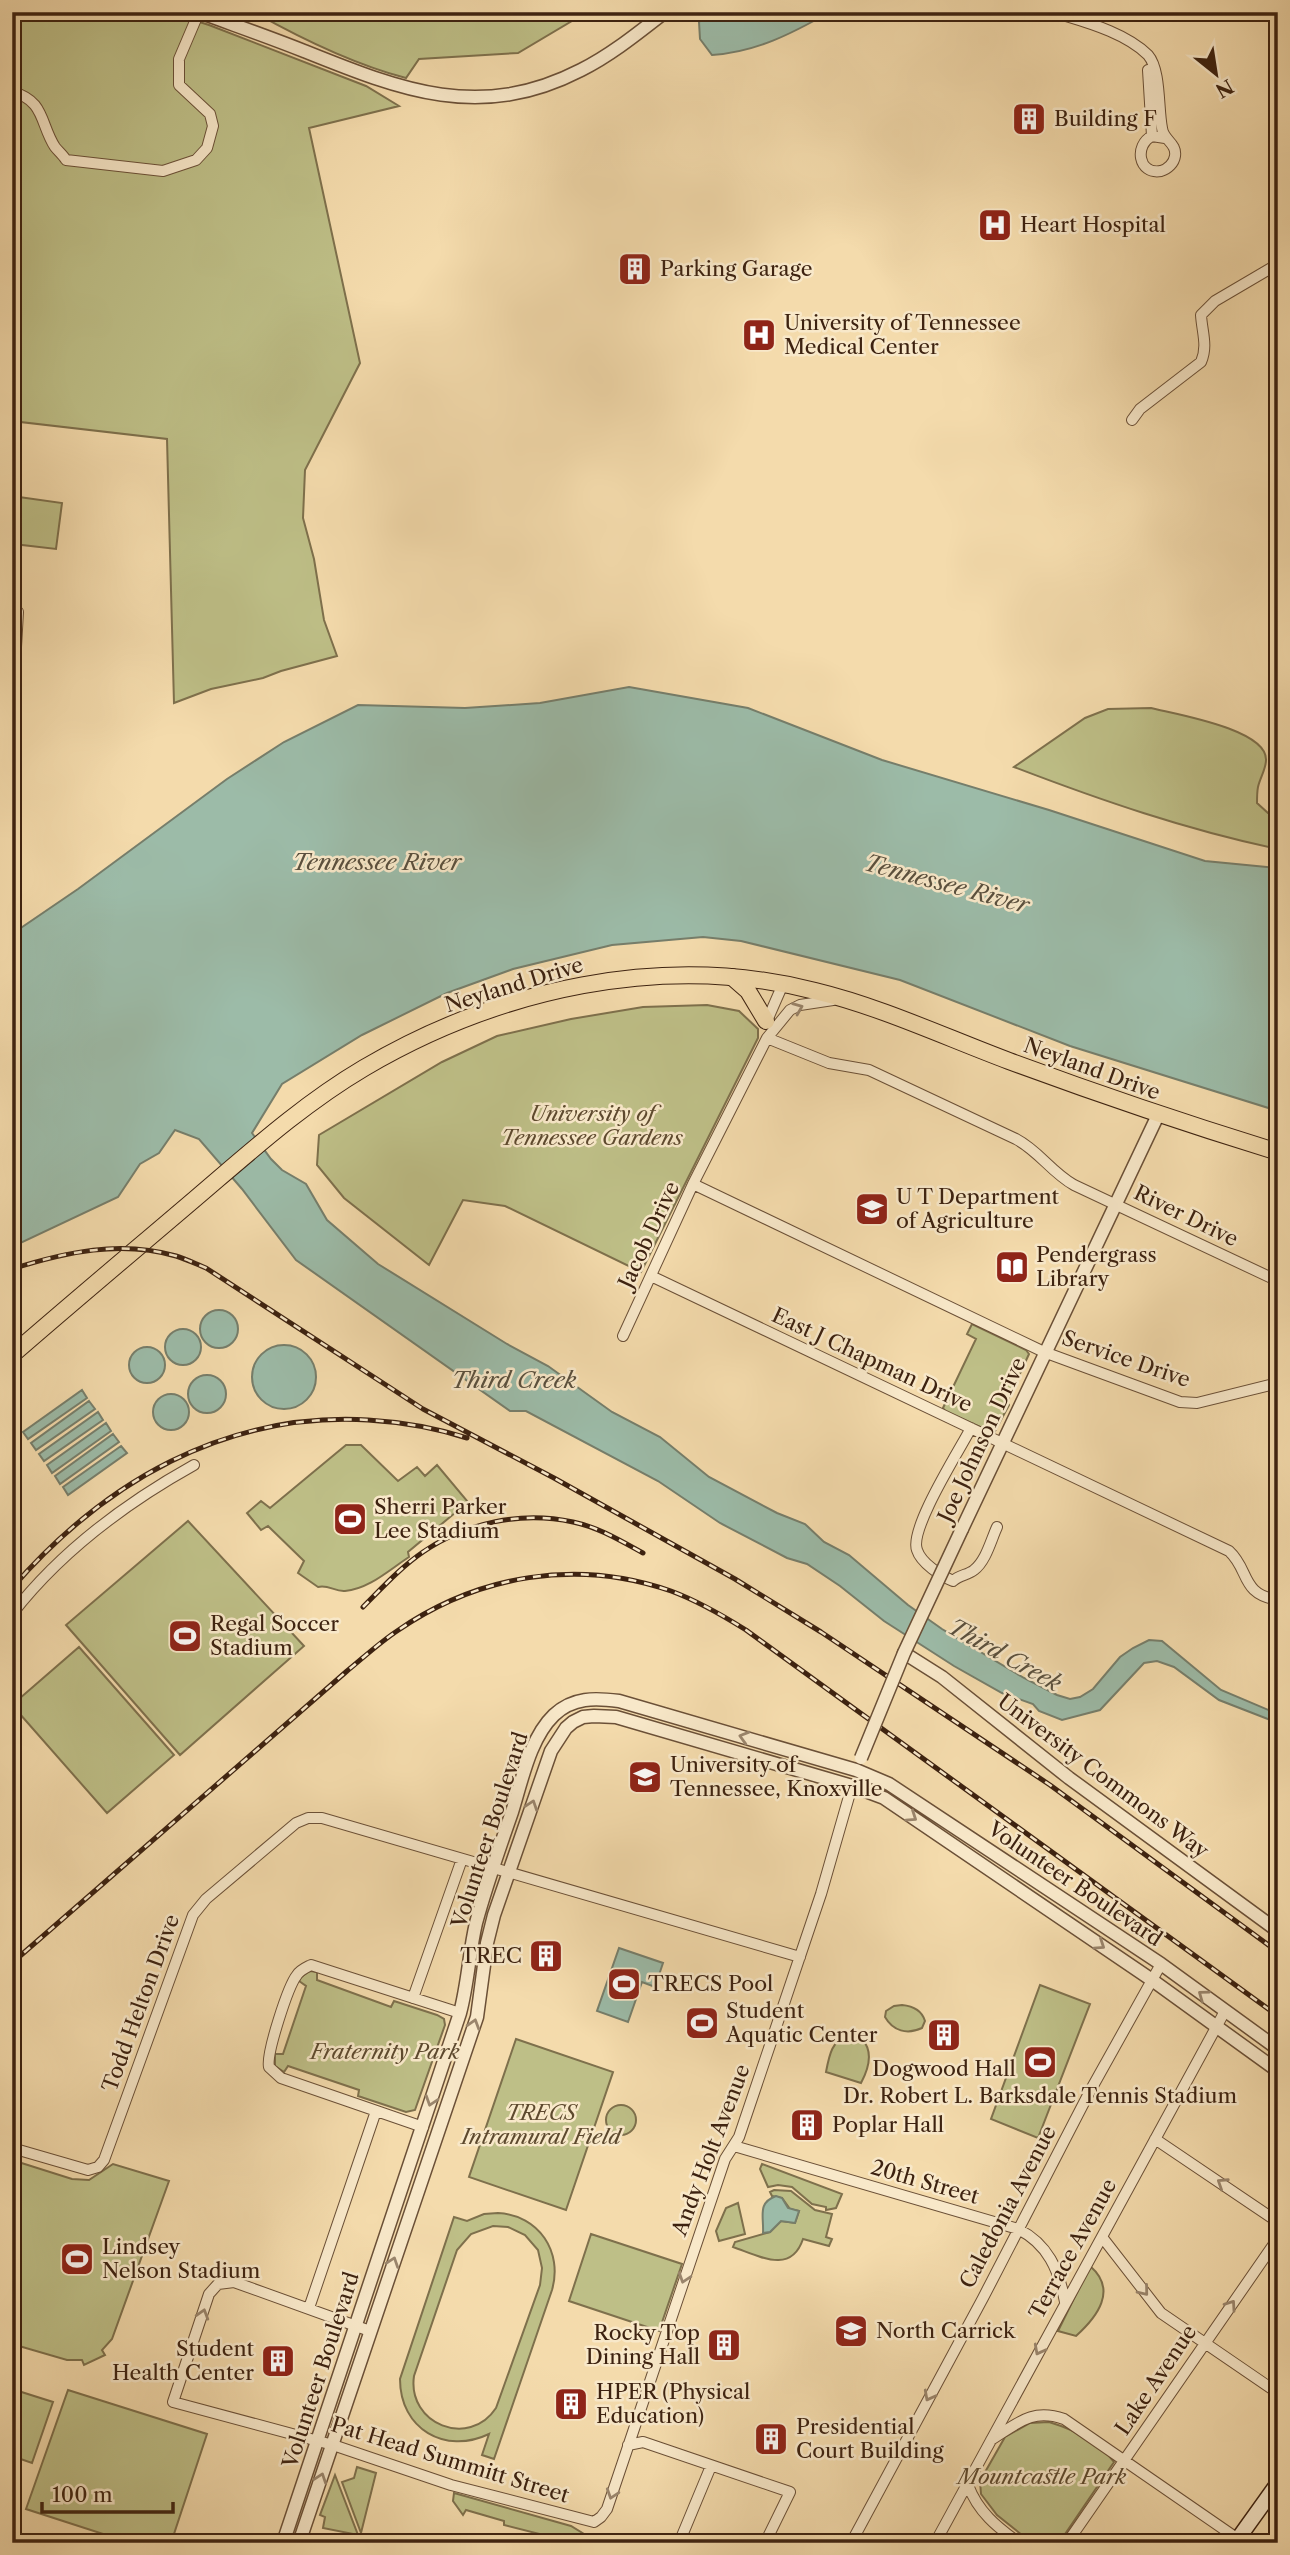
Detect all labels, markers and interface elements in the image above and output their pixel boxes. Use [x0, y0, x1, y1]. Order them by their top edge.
north arrow [1182, 38, 1252, 108]
text: N [1211, 74, 1237, 102]
building icon: Building F [1010, 100, 1048, 138]
place label: Building F [1054, 106, 1157, 131]
hospital icon: Heart Hospital [976, 206, 1014, 244]
place label: Heart Hospital [1020, 212, 1166, 237]
building icon: Parking Garage [616, 250, 654, 288]
place label: Parking Garage [660, 256, 812, 281]
place label: University of Tennessee Medical Center [784, 310, 1021, 359]
hospital icon: University of Tennessee Medical Center [740, 316, 778, 354]
water label: Tennessee River [292, 848, 463, 876]
water label: Tennessee River [862, 849, 1033, 920]
street label: Neyland Drive [442, 952, 586, 1017]
one-way arrow [791, 1002, 803, 1016]
street label: Neyland Drive [1021, 1032, 1164, 1105]
park label: University of Tennessee Gardens [501, 1101, 684, 1150]
street label: Jacob Drive [612, 1177, 684, 1295]
street label: River Drive [1130, 1180, 1242, 1251]
place label: U T Department of Agriculture [896, 1184, 1060, 1233]
school or university icon: U T Department of Agriculture [853, 1190, 891, 1228]
place label: Pendergrass Library [1036, 1242, 1157, 1291]
library icon: Pendergrass Library [993, 1248, 1031, 1286]
street label: East J Chapman Drive [768, 1302, 976, 1417]
street label: Service Drive [1059, 1325, 1194, 1392]
street label: Joe Johnson Drive [931, 1353, 1031, 1529]
water label: Third Creek [452, 1366, 577, 1394]
place label: Sherri Parker Lee Stadium [374, 1494, 507, 1543]
sports icon: Sherri Parker Lee Stadium [331, 1500, 369, 1538]
place label: Regal Soccer Stadium [210, 1611, 339, 1660]
water label: Third Creek [944, 1612, 1066, 1698]
sports icon: Regal Soccer Stadium [166, 1617, 204, 1655]
street label: University Commons Way [993, 1688, 1214, 1863]
street label: Volunteer Boulevard [446, 1728, 533, 1932]
one-way arrow [738, 1731, 750, 1745]
place label: University of Tennessee, Knoxville [670, 1752, 882, 1801]
school or university icon: University of Tennessee, Knoxville [626, 1758, 664, 1796]
one-way arrow [524, 1799, 538, 1811]
one-way arrow [904, 1809, 917, 1821]
street label: Volunteer Boulevard [983, 1815, 1167, 1951]
street label: Todd Helton Drive [97, 1911, 184, 2095]
building icon: TREC [527, 1937, 565, 1975]
one-way arrow [1092, 1937, 1105, 1949]
place label: TREC [460, 1943, 522, 1968]
sports icon: TRECS Pool [605, 1965, 643, 2003]
place label: TRECS Pool [648, 1971, 773, 1996]
one-way arrow [1198, 1990, 1210, 2003]
place label: Student Aquatic Center [725, 1998, 878, 2047]
sports icon: Student Aquatic Center [683, 2004, 721, 2042]
building icon: Dogwood Hall [925, 2016, 963, 2054]
one-way arrow [466, 2018, 481, 2030]
park label: Fraternity Park [308, 2039, 460, 2064]
sports icon: Dr. Robert L. Barksdale Tennis Stadium [1021, 2043, 1059, 2081]
place label: Dogwood Hall [872, 2056, 1016, 2081]
street label: Andy Holt Avenue [666, 2061, 755, 2240]
place label: Dr. Robert L. Barksdale Tennis Stadium [843, 2083, 1238, 2108]
one-way arrow [425, 2095, 440, 2107]
park label: TRECS Intramural Field [459, 2100, 623, 2149]
building icon: Poplar Hall [788, 2106, 826, 2144]
place label: Poplar Hall [832, 2112, 944, 2137]
street label: Caledonia Avenue [954, 2121, 1061, 2292]
street label: 20th Street [868, 2154, 983, 2209]
street label: Terrace Avenue [1024, 2174, 1121, 2323]
one-way arrow [1217, 2179, 1230, 2191]
place label: Lindsey Nelson Stadium [102, 2234, 261, 2283]
sports icon: Lindsey Nelson Stadium [58, 2240, 96, 2278]
one-way arrow [385, 2257, 399, 2269]
street label: Volunteer Boulevard [277, 2268, 364, 2472]
one-way arrow [678, 2272, 693, 2284]
one-way arrow [1136, 2282, 1148, 2295]
one-way arrow [1223, 2300, 1235, 2313]
one-way arrow [195, 2309, 209, 2321]
school or university icon: North Carrick [832, 2312, 870, 2350]
place label: North Carrick [876, 2318, 1016, 2343]
place label: Rocky Top Dining Hall [586, 2320, 700, 2369]
street label: Lake Avenue [1110, 2320, 1202, 2439]
building icon: Rocky Top Dining Hall [705, 2326, 743, 2364]
place label: Student Health Center [112, 2336, 255, 2385]
building icon: Student Health Center [259, 2342, 297, 2380]
one-way arrow [1034, 2343, 1047, 2355]
place label: HPER (Physical Education) [596, 2379, 750, 2428]
building icon: HPER (Physical Education) [552, 2385, 590, 2423]
one-way arrow [924, 2389, 938, 2401]
street label: Pat Head Summitt Street [328, 2411, 573, 2508]
place label: Presidential Court Building [796, 2414, 944, 2463]
building icon: Presidential Court Building [752, 2420, 790, 2458]
park label: Mountcastle Park [955, 2464, 1126, 2489]
scale bar [42, 2471, 173, 2515]
one-way arrow [313, 2473, 327, 2485]
text: 100 m [52, 2482, 113, 2507]
one-way arrow [606, 2487, 620, 2499]

